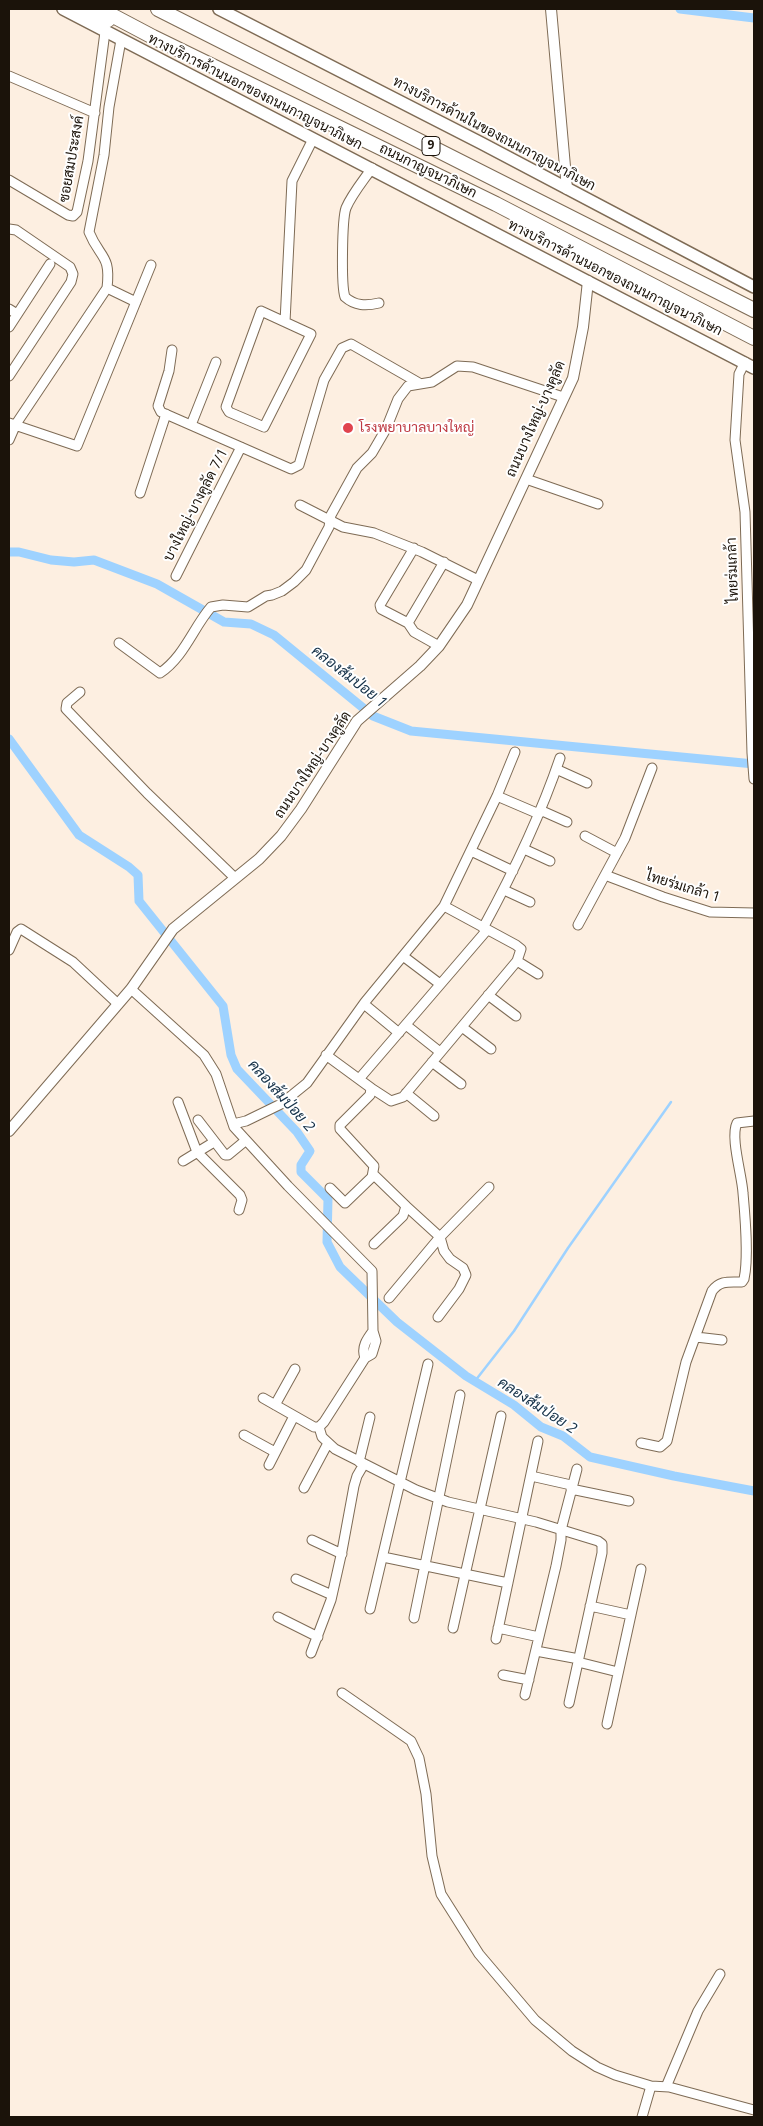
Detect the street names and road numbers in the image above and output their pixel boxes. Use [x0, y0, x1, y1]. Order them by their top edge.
street label: ทางบริการด้านนอกของถนนกาญจนาภิเษก [145, 30, 365, 154]
street label: ทางบริการด้านในของถนนกาญจนาภิเษก [390, 73, 598, 195]
street label: ซอยสมประสงค์ [56, 114, 88, 204]
road number: 9 [422, 136, 440, 156]
street label: ถนนกาญจนาภิเษก [376, 140, 480, 202]
street label: ทางบริการด้านนอกของถนนกาญจนาภิเษก [505, 216, 725, 340]
street label: ถนนบางใหญ่-บางคูลัด [503, 358, 569, 480]
street label: บางใหญ่-บางคูลัด 7/1 [160, 446, 232, 564]
street label: ไทยร่มเกล้า [723, 537, 743, 603]
street label: ถนนบางใหญ่-บางคูลัด [271, 708, 355, 822]
street label: ไทยร่มเกล้า 1 [644, 868, 722, 906]

